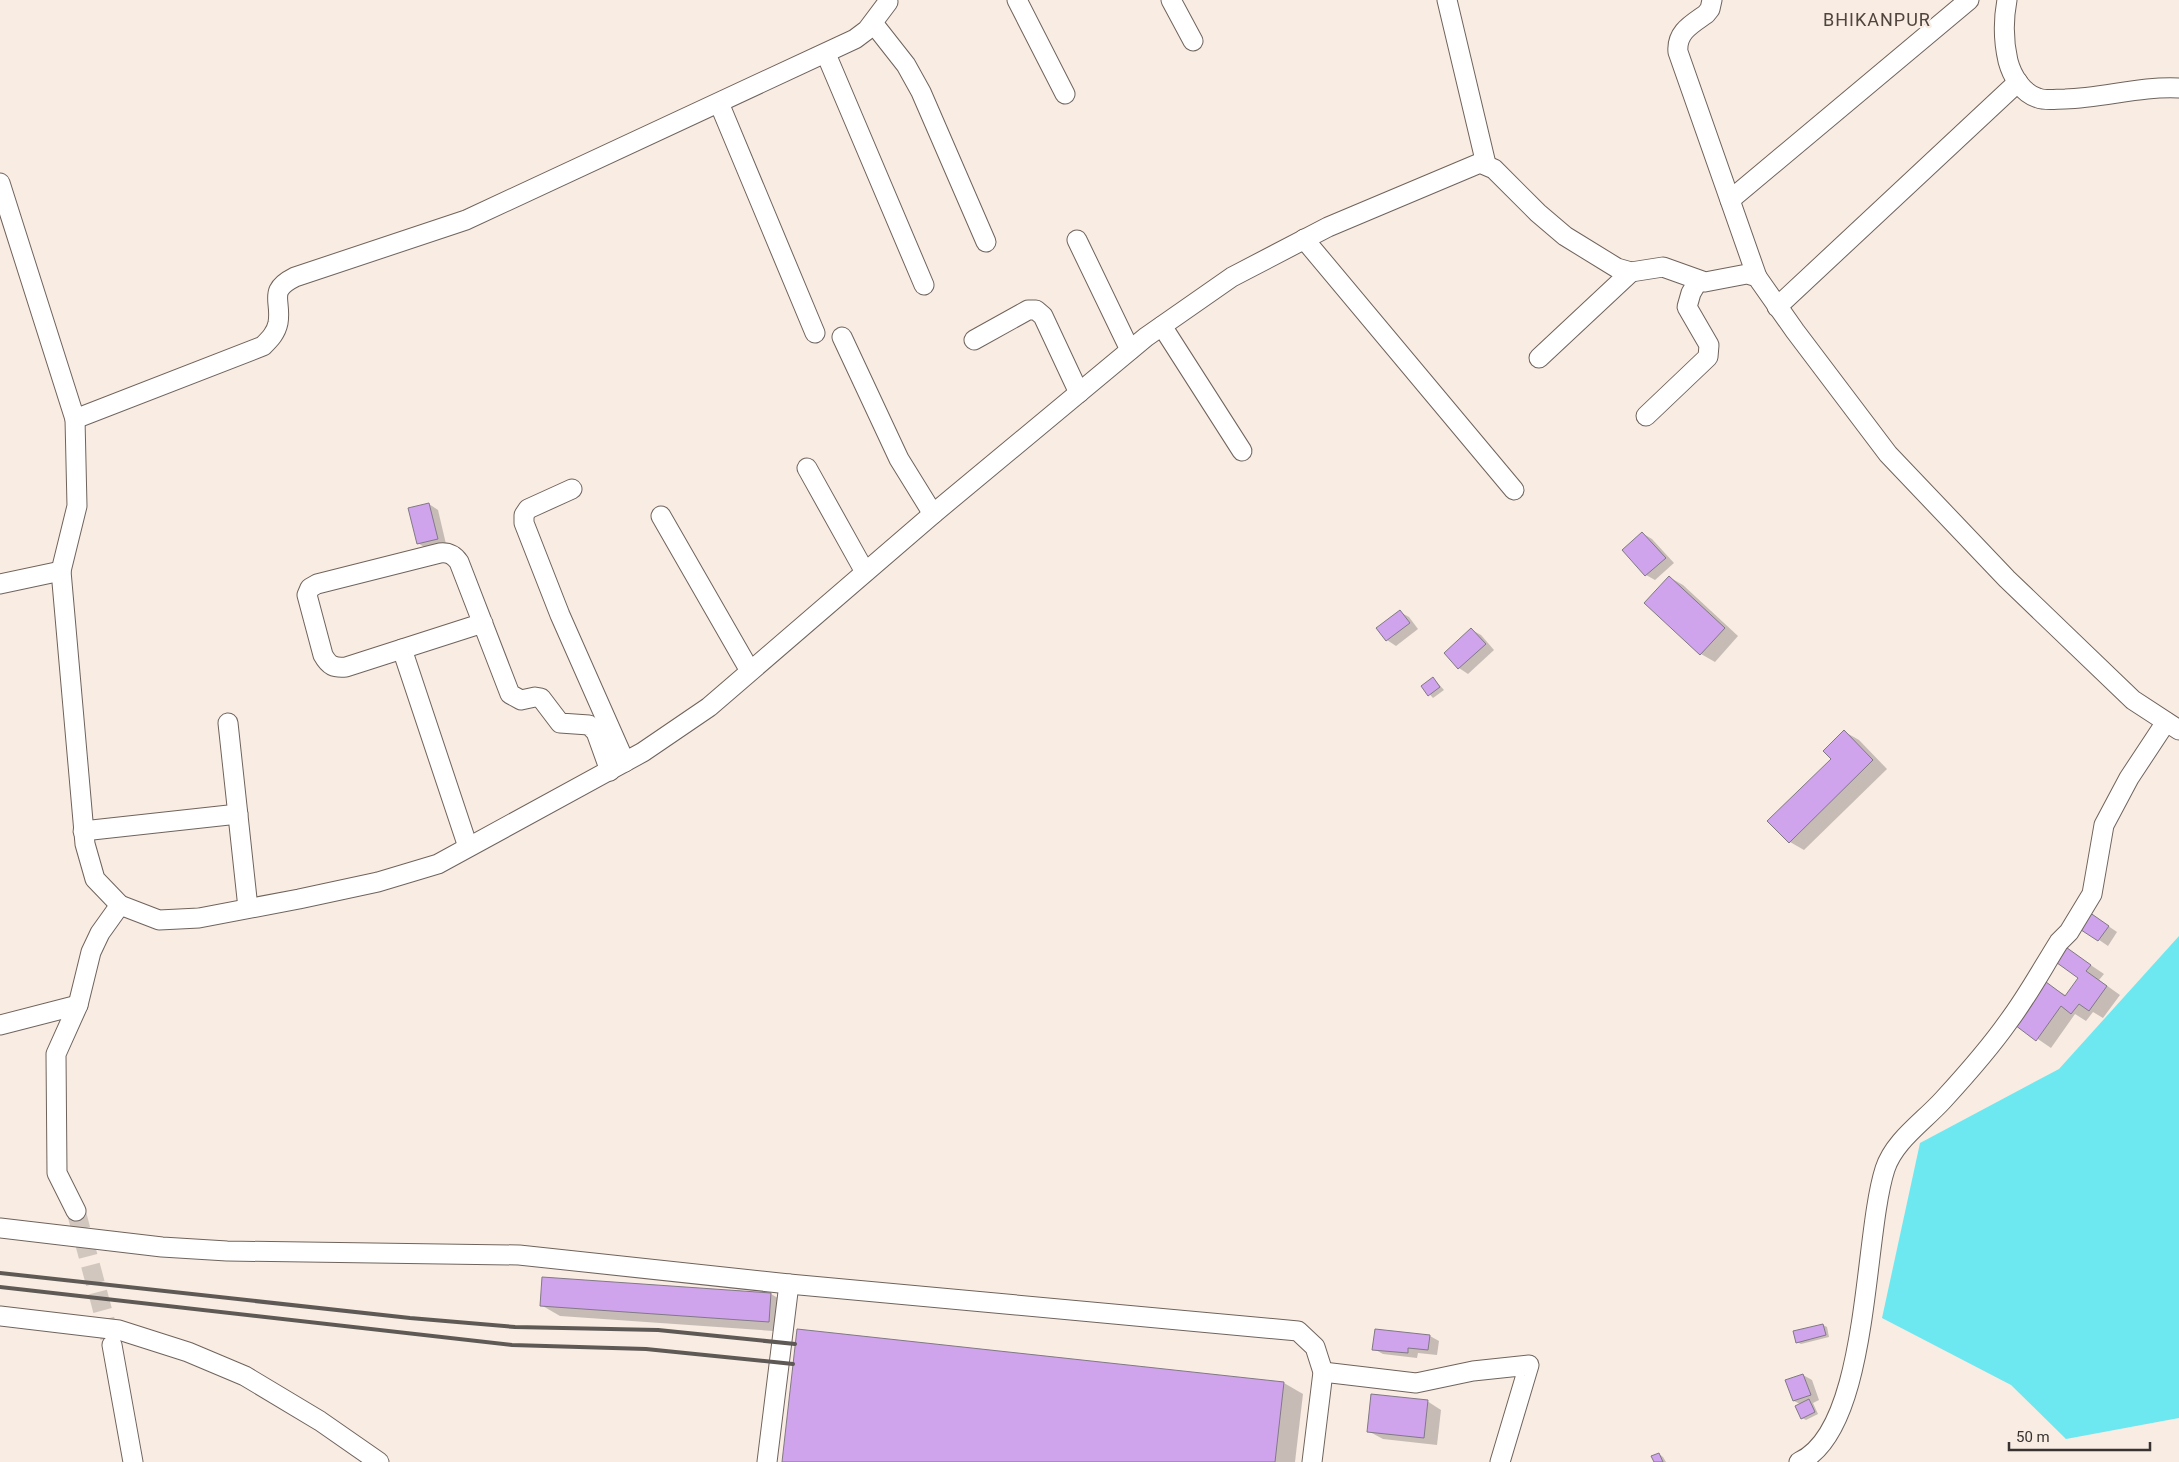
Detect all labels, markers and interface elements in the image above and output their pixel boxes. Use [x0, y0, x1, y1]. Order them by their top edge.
district label: BHIKANPUR [1823, 9, 1931, 30]
scale bar [2009, 1420, 2150, 1452]
text: 50 m [2016, 1428, 2050, 1446]

